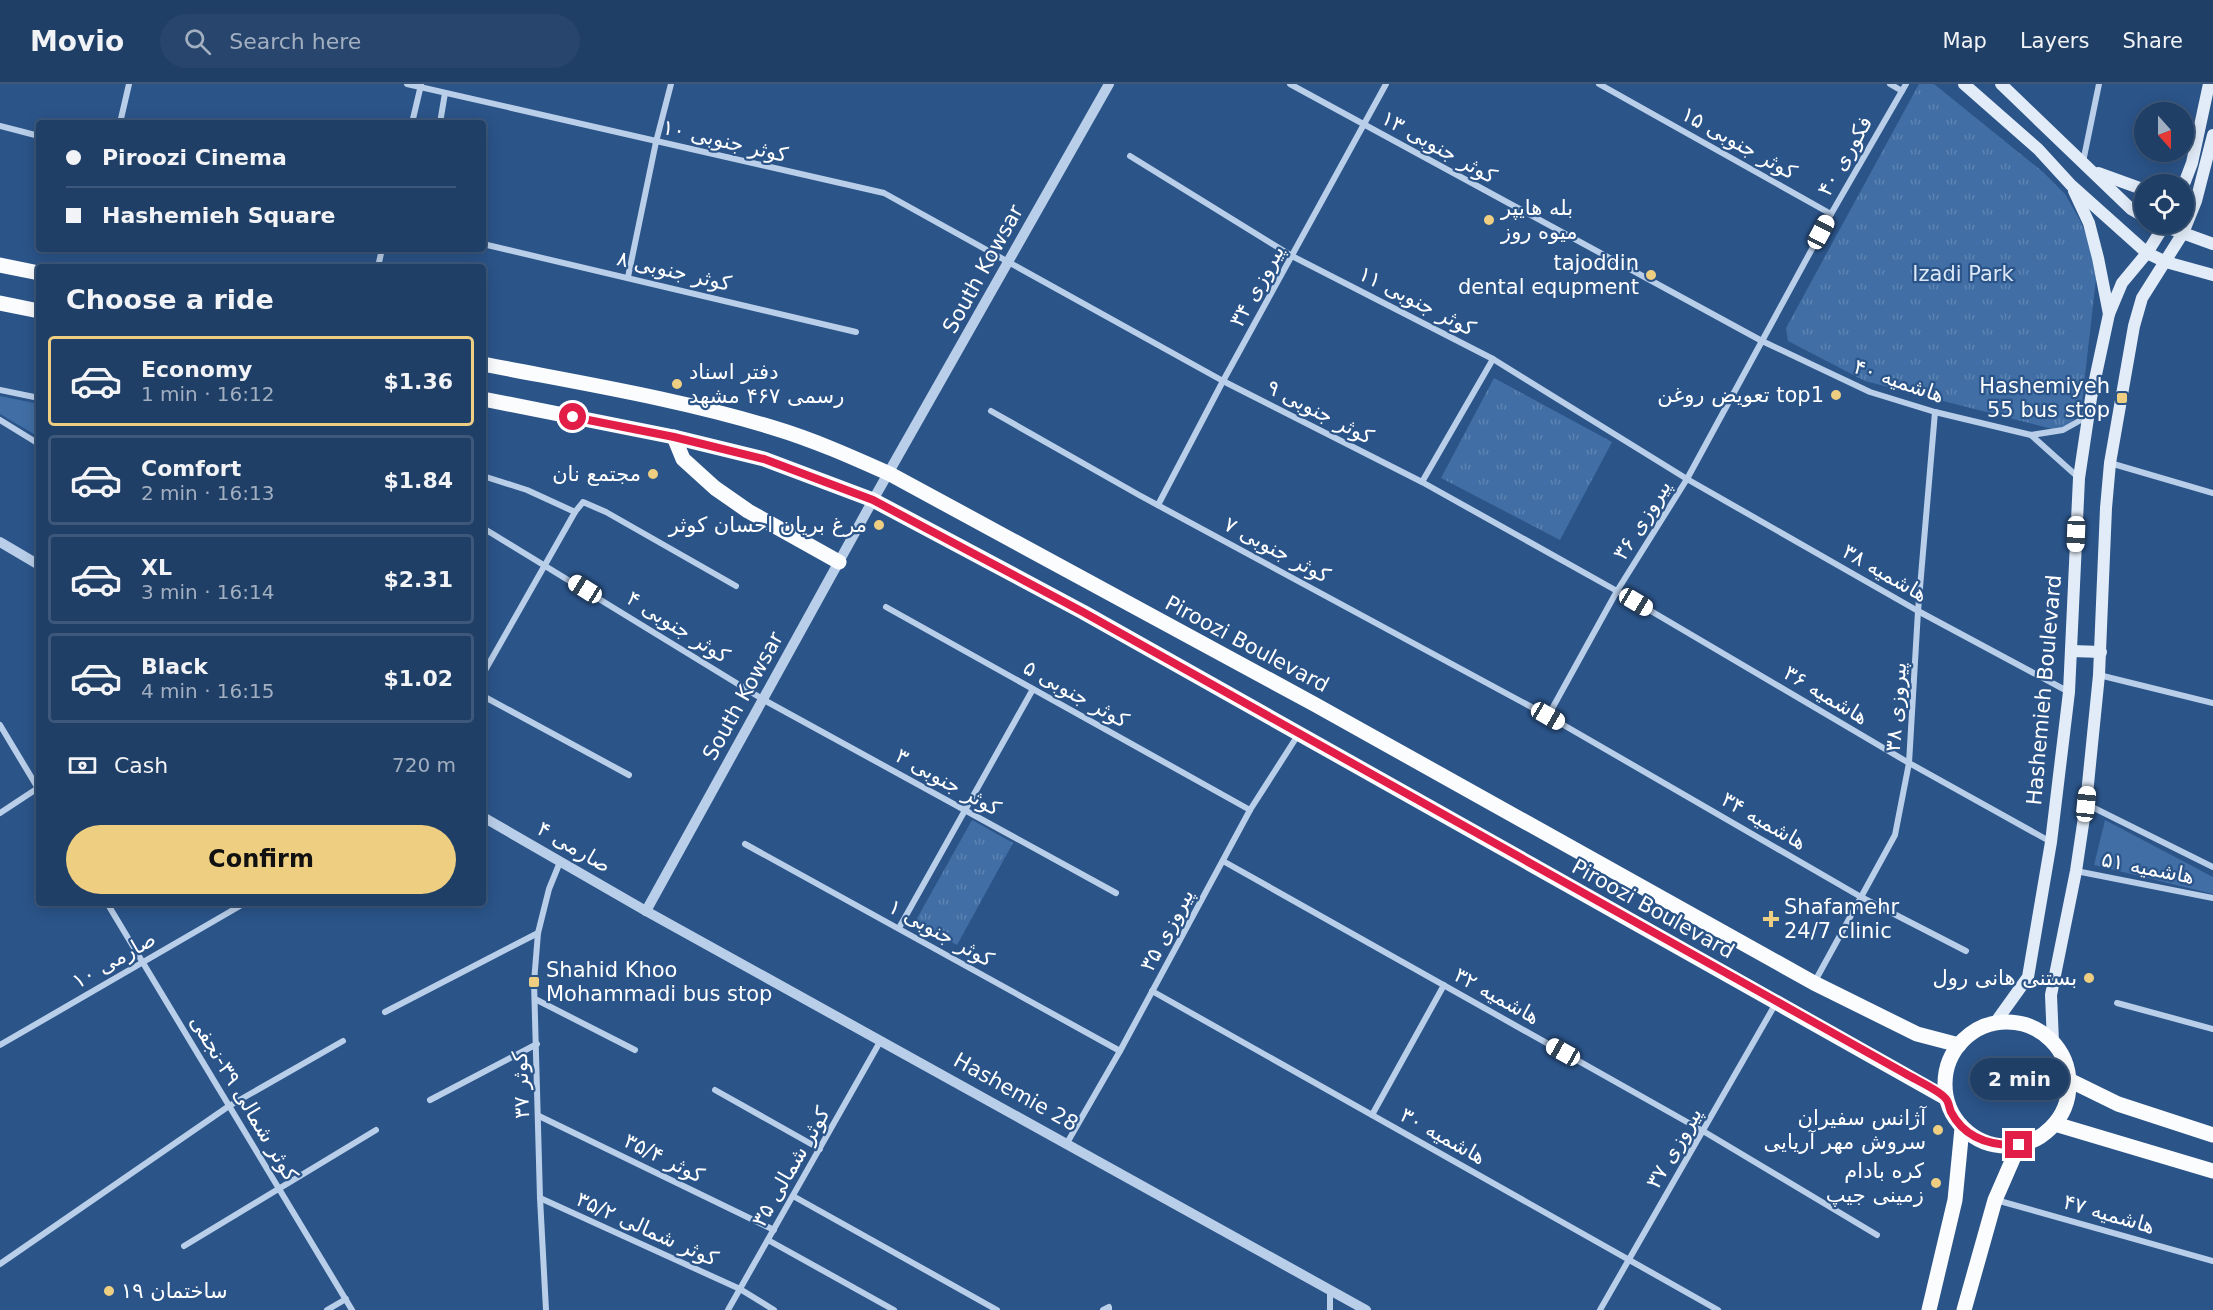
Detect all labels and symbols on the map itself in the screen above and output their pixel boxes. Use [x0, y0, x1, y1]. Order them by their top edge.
street label: کوثر جنوبی ۱۵ [1677, 102, 1801, 184]
north arrow [2134, 102, 2194, 162]
street label: کوثر جنوبی ۱۳ [1377, 106, 1501, 188]
street label: فکوری ۴۰ [1813, 112, 1877, 200]
street label: کوثر جنوبی ۱۰ [660, 115, 790, 167]
place label: بله هایپر میوه روز [1500, 196, 1578, 244]
street label: South Kowsar [938, 200, 1028, 337]
car [1805, 212, 1837, 252]
marker: بله هایپر میوه روز [1482, 213, 1496, 227]
street label: پیروزی ۳۴ [1225, 241, 1289, 331]
street label: کوثر جنوبی ۸ [615, 246, 733, 296]
place label: tajoddin dental equpment [1458, 251, 1639, 299]
street label: کوثر جنوبی ۱۱ [1355, 261, 1479, 341]
park label: Izadi Park [1912, 262, 2014, 286]
marker: tajoddin dental equpment [1644, 268, 1658, 282]
street label: هاشمیه ۴۰ [1851, 354, 1947, 408]
place label: دفتر اسناد رسمی ۴۶۷ مشهد [689, 360, 844, 408]
place label: Hashemiyeh 55 bus stop [1979, 374, 2110, 422]
street label: کوثر جنوبی ۹ [1263, 375, 1377, 449]
marker: دفتر اسناد رسمی ۴۶۷ مشهد [670, 377, 684, 391]
place label: تعویض روغن top1 [1657, 383, 1824, 407]
marker: تعویض روغن top1 [1829, 388, 1843, 402]
marker: Hashemiyeh 55 bus stop [2115, 391, 2129, 405]
route start [559, 403, 586, 430]
place label: مجتمع نان [552, 462, 641, 486]
marker: مجتمع نان [646, 467, 660, 481]
street label: پیروزی ۳۶ [1608, 475, 1676, 564]
street label: کوثر جنوبی ۷ [1220, 512, 1334, 588]
place label: مرغ بریان احسان کوثر [668, 513, 867, 537]
car [2066, 516, 2086, 552]
marker: مرغ بریان احسان کوثر [872, 518, 886, 532]
street label: هاشمیه ۳۸ [1838, 539, 1932, 607]
car [565, 572, 605, 606]
street label: Hashemieh Boulevard [2022, 574, 2066, 806]
car [1616, 585, 1656, 619]
street label: کوثر جنوبی ۴ [622, 586, 734, 668]
street label: Piroozi Boulevard [1161, 591, 1333, 697]
street label: South Kowsar [698, 627, 788, 764]
street label: کوثر جنوبی ۵ [1019, 655, 1133, 733]
street label: هاشمیه ۳۶ [1780, 660, 1872, 730]
street label: پیروزی ۳۸ [1881, 661, 1911, 753]
car [1528, 699, 1568, 733]
street label: کوثر جنوبی ۳ [891, 743, 1005, 821]
car [2075, 785, 2097, 823]
street label: هاشمیه ۳۴ [1717, 787, 1811, 855]
street label: صارمی ۴ [533, 816, 615, 878]
street label: هاشمیه ۵۱ [2100, 847, 2196, 889]
street label: Piroozi Boulevard [1568, 854, 1738, 964]
street label: پیروزی ۳۵ [1135, 885, 1199, 975]
street label: کوثر جنوبی ۱ [884, 894, 998, 972]
place label: Shafamehr 24/7 clinic [1784, 895, 1899, 943]
marker: Shafamehr 24/7 clinic [1762, 910, 1780, 928]
street label: صارمی ۱۰ [68, 927, 160, 993]
place label: Shahid Khoo Mohammadi bus stop [546, 958, 772, 1006]
street label: هاشمیه ۳۲ [1450, 963, 1544, 1029]
place label: بستنی هانی رول [1933, 966, 2077, 990]
marker: بستنی هانی رول [2082, 971, 2096, 985]
marker: Shahid Khoo Mohammadi bus stop [527, 975, 541, 989]
street label: کوثر شمالی ۳۹-نجفی [185, 1011, 303, 1185]
car [1543, 1035, 1583, 1069]
street label: Hashemie 28 [950, 1048, 1082, 1136]
street label: کوثر ۳۷ [508, 1051, 534, 1119]
callout: 2 min [1970, 1058, 2068, 1100]
street label: کوثر شمالی ۳۵ [747, 1103, 835, 1231]
street label: هاشمیه ۳۰ [1396, 1103, 1490, 1169]
street label: پیروزی ۳۷ [1641, 1103, 1707, 1193]
place label: آژانس سفیران سروش مهر آریایی [1764, 1105, 1927, 1154]
marker: آژانس سفیران سروش مهر آریایی [1931, 1123, 1945, 1137]
street label: کوثر ۳۵/۴ [620, 1128, 708, 1188]
route end [2005, 1131, 2032, 1158]
place label: کره بادام زمینی جیپ [1826, 1159, 1924, 1207]
marker: کره بادام زمینی جیپ [1929, 1176, 1943, 1190]
street label: کوثر شمالی ۳۵/۲ [572, 1187, 722, 1271]
street label: هاشمیه ۴۷ [2060, 1190, 2158, 1238]
place label: ساختمان ۱۹ [121, 1279, 228, 1303]
marker: ساختمان ۱۹ [102, 1284, 116, 1298]

